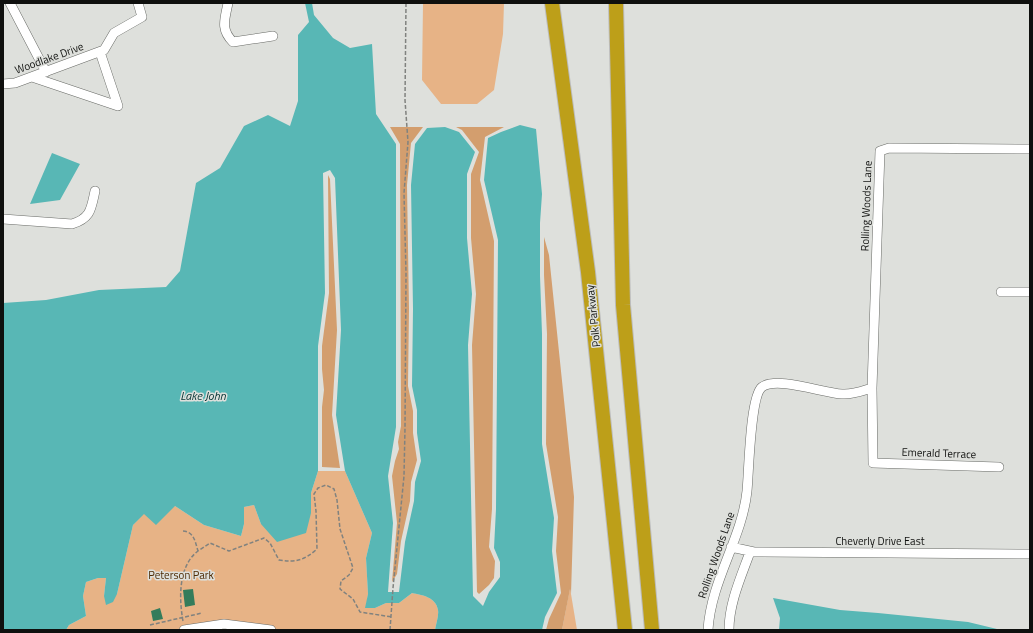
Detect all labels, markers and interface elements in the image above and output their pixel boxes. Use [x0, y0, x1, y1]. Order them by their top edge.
street label: Woodlake Drive [12, 38, 86, 78]
street label: Rolling Woods Lane [856, 160, 876, 252]
street label: Polk Parkway [582, 283, 604, 348]
water label: Lake John [180, 386, 227, 405]
street label: Emerald Terrace [901, 444, 977, 462]
street label: Rolling Woods Lane [694, 509, 738, 600]
street label: Cheverly Drive East [835, 533, 925, 549]
park label: Peterson Park [148, 567, 214, 583]

